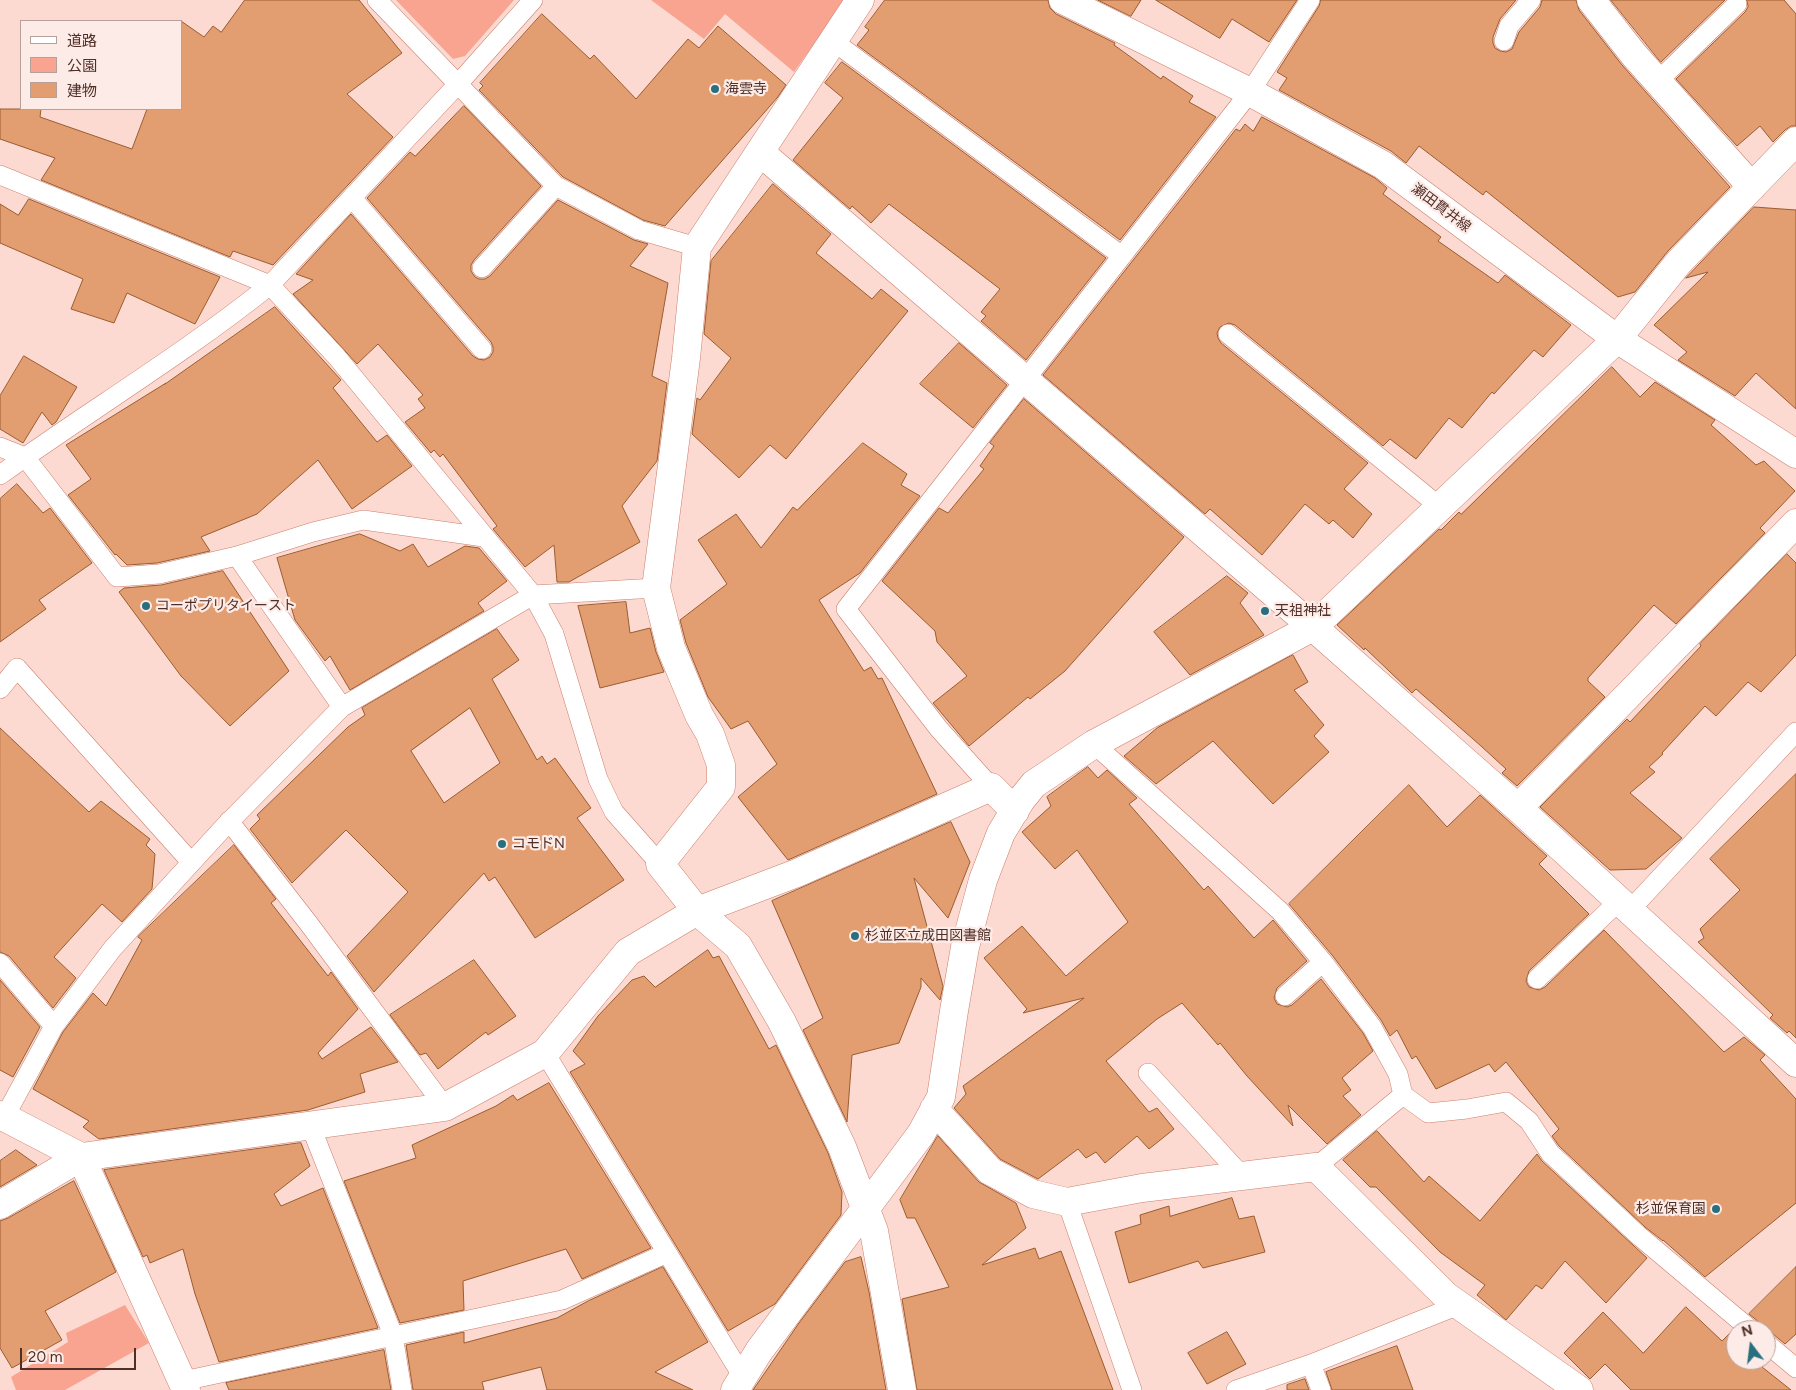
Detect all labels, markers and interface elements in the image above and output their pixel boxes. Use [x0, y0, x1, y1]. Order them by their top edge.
legend [20, 20, 182, 110]
text: 道路 [67, 32, 97, 50]
text: 公園 [67, 57, 97, 75]
place label: 海雲寺 [725, 81, 767, 97]
text: 建物 [67, 82, 97, 100]
marker: 海雲寺 [709, 83, 721, 95]
street label: 瀬田貫井線 [1408, 180, 1474, 236]
place label: コーポプリタイースト [156, 598, 296, 614]
marker: コーポプリタイースト [140, 600, 152, 612]
place label: 天祖神社 [1275, 603, 1331, 619]
marker: 天祖神社 [1259, 605, 1271, 617]
place label: コモドN [512, 836, 565, 852]
marker: コモドN [496, 838, 508, 850]
place label: 杉並区立成田図書館 [865, 928, 991, 944]
marker: 杉並区立成田図書館 [849, 930, 861, 942]
place label: 杉並保育園 [1636, 1201, 1706, 1217]
marker: 杉並保育園 [1710, 1203, 1722, 1215]
north arrow [1726, 1320, 1776, 1370]
text: N [1740, 1321, 1755, 1341]
scale bar [22, 1338, 139, 1370]
text: 20 m [28, 1348, 62, 1366]

